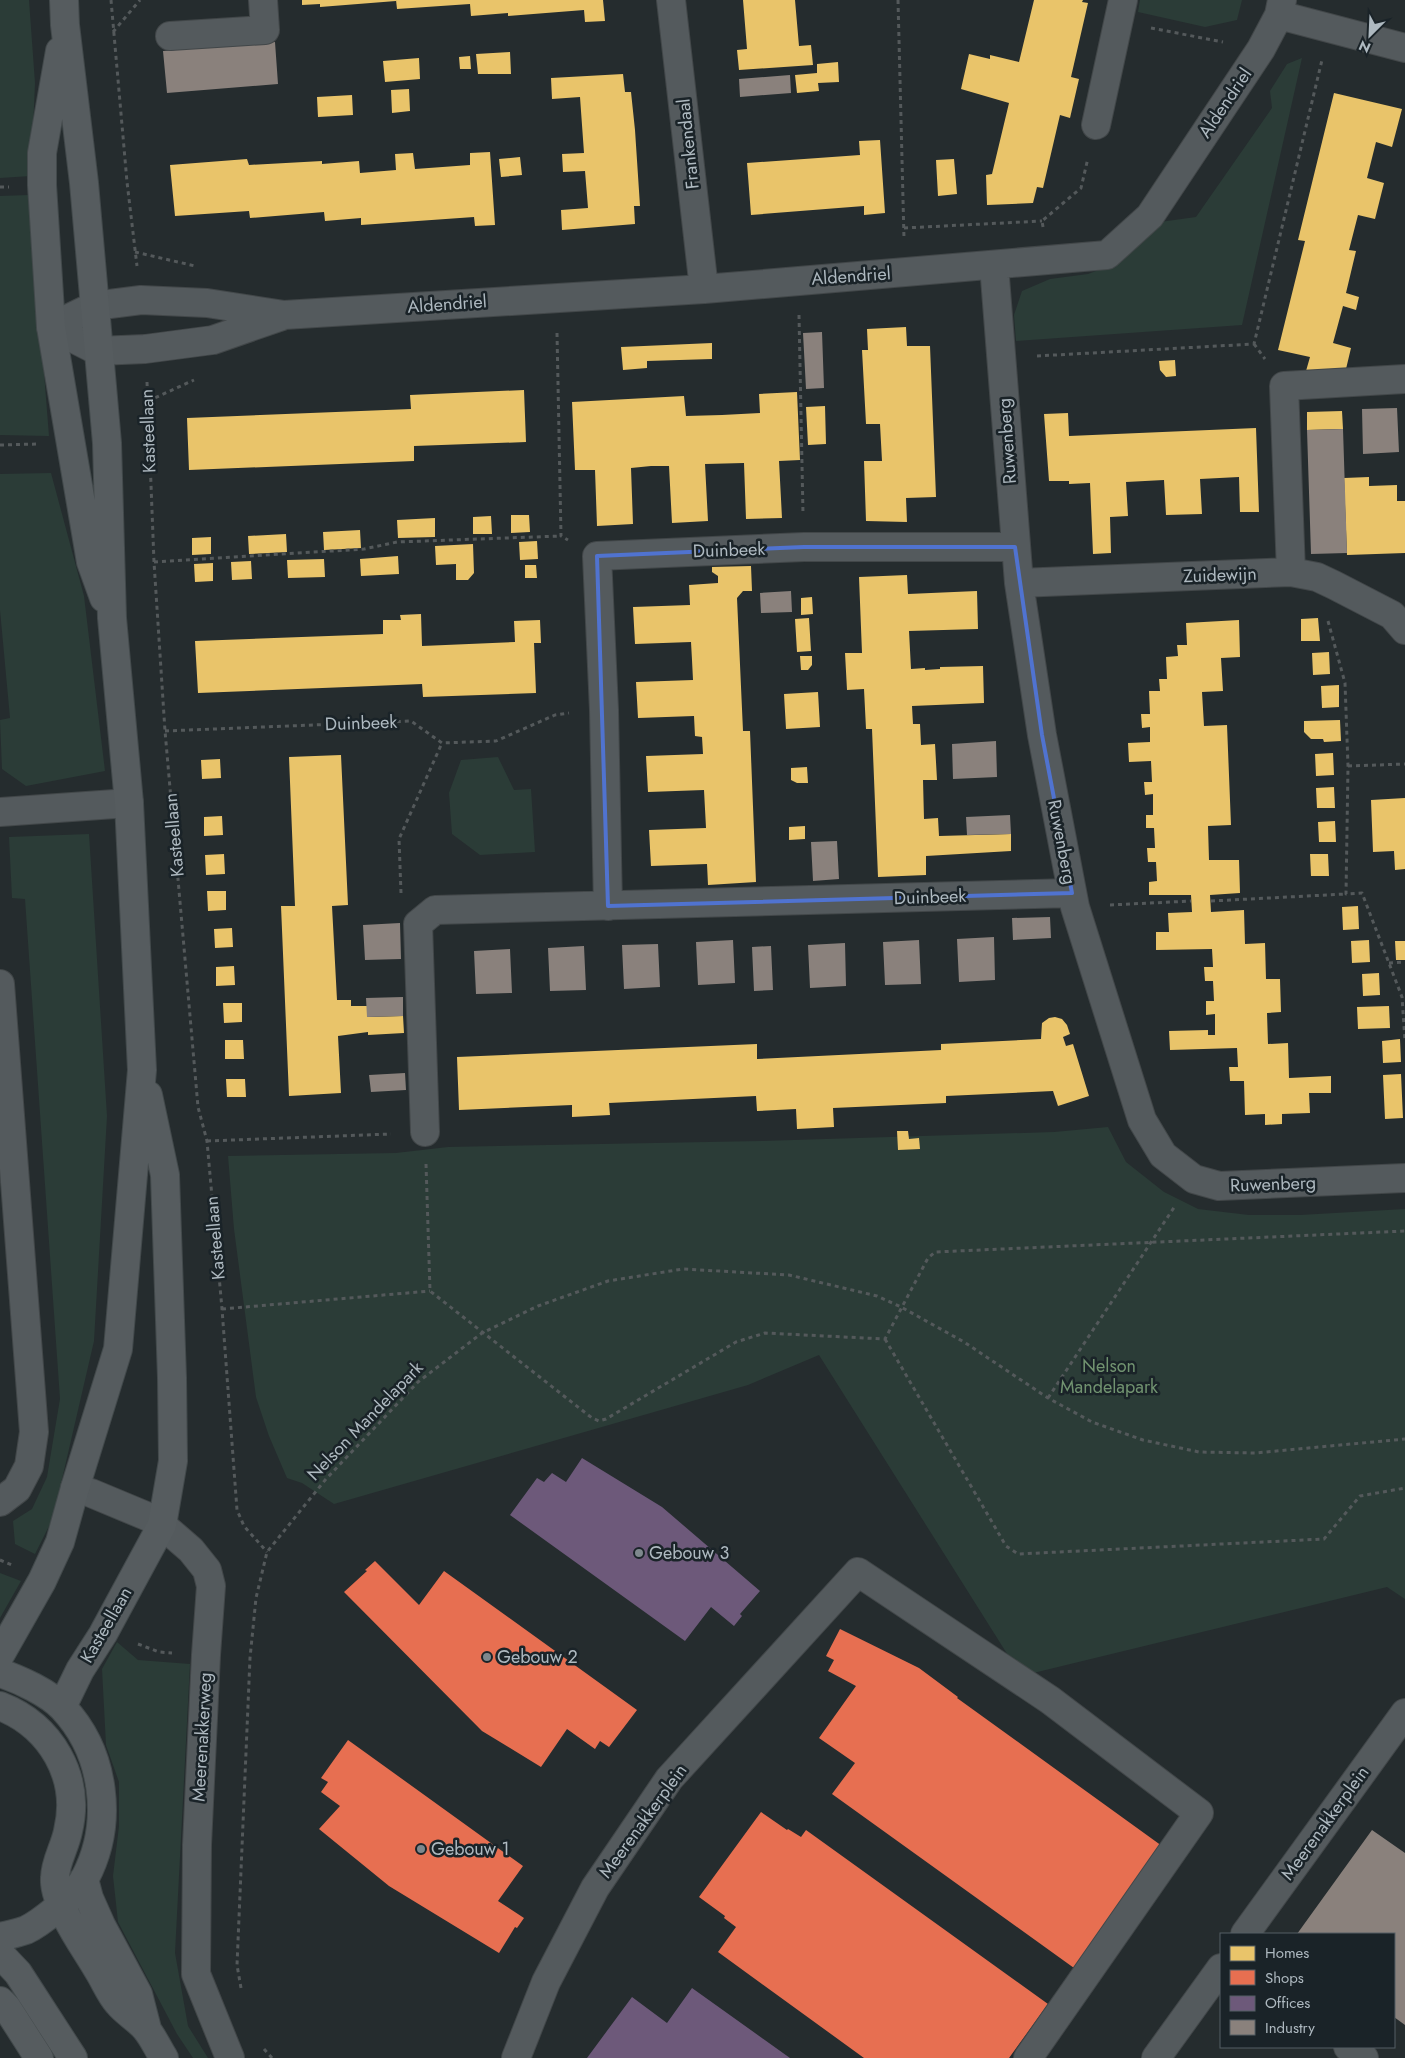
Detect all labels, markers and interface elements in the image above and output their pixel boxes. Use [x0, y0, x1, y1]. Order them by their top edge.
north arrow [1345, 10, 1395, 60]
text: N [1356, 35, 1374, 58]
street label: Aldendriel [1192, 63, 1258, 143]
street label: Frankendaal [670, 97, 706, 191]
street label: Aldendriel [810, 260, 892, 292]
street label: Aldendriel [406, 288, 488, 320]
street label: Kasteellaan [134, 389, 162, 473]
street label: Ruwenberg [991, 397, 1023, 485]
street label: Duinbeek [692, 536, 766, 564]
street label: Zuidewijn [1183, 561, 1257, 589]
street label: Duinbeek [324, 709, 398, 737]
street label: Kasteellaan [157, 792, 191, 878]
street label: Ruwenberg [1041, 797, 1083, 887]
street label: Duinbeek [893, 883, 967, 911]
street label: Ruwenberg [1230, 1170, 1316, 1198]
street label: Kasteellaan [198, 1195, 232, 1281]
park label: Nelson Mandelapark [1060, 1353, 1158, 1400]
street label: Nelson Mandelapark [301, 1355, 429, 1487]
place label: Gebouw 3 [649, 1540, 729, 1566]
marker: Gebouw 3 [633, 1547, 645, 1559]
street label: Kasteellaan [74, 1582, 138, 1668]
place label: Gebouw 2 [497, 1644, 578, 1670]
marker: Gebouw 2 [481, 1651, 493, 1663]
street label: Meerenakkerweg [186, 1672, 218, 1802]
street label: Meerenakkerplein [593, 1759, 693, 1883]
street label: Meerenakkerplein [1275, 1761, 1375, 1885]
place label: Gebouw 1 [431, 1836, 510, 1862]
marker: Gebouw 1 [415, 1843, 427, 1855]
legend [1220, 1933, 1395, 2048]
text: Homes [1265, 1942, 1309, 1964]
text: Shops [1265, 1967, 1304, 1989]
text: Offices [1265, 1992, 1310, 2014]
text: Industry [1265, 2017, 1315, 2039]

